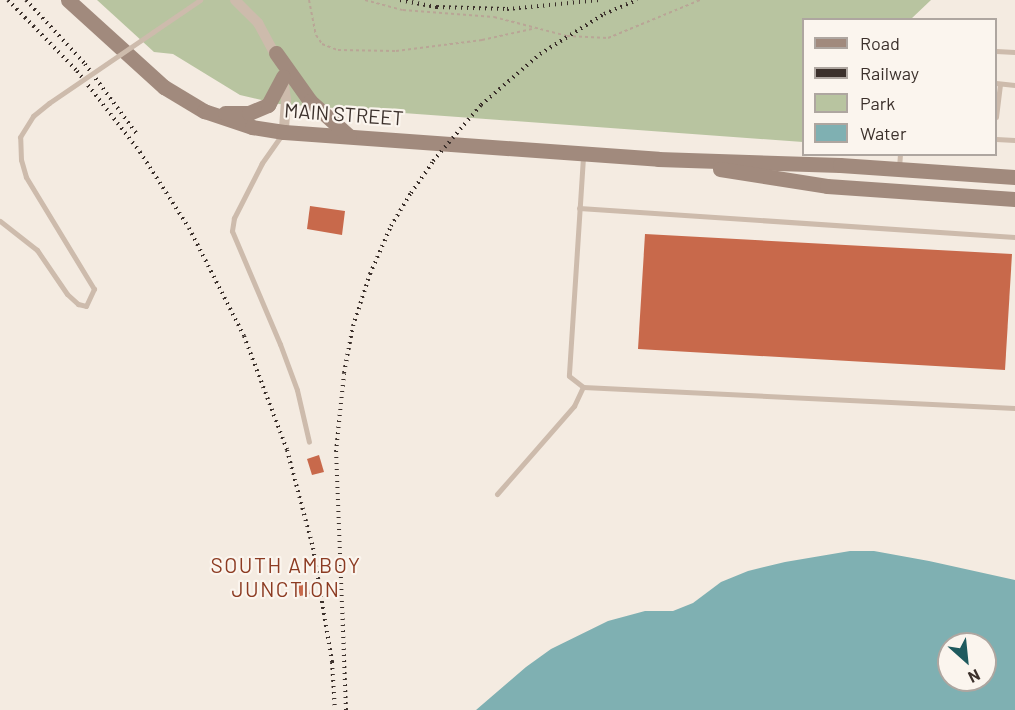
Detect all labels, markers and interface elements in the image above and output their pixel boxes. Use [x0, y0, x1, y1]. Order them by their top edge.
legend [802, 18, 997, 156]
text: Road [860, 32, 900, 54]
text: Railway [860, 62, 919, 84]
text: Park [860, 92, 895, 114]
street label: MAIN STREET [284, 98, 404, 130]
text: Water [860, 122, 907, 144]
district label: SOUTH AMBOY JUNCTION [211, 552, 361, 602]
north arrow [937, 632, 997, 692]
text: N [965, 666, 984, 688]

